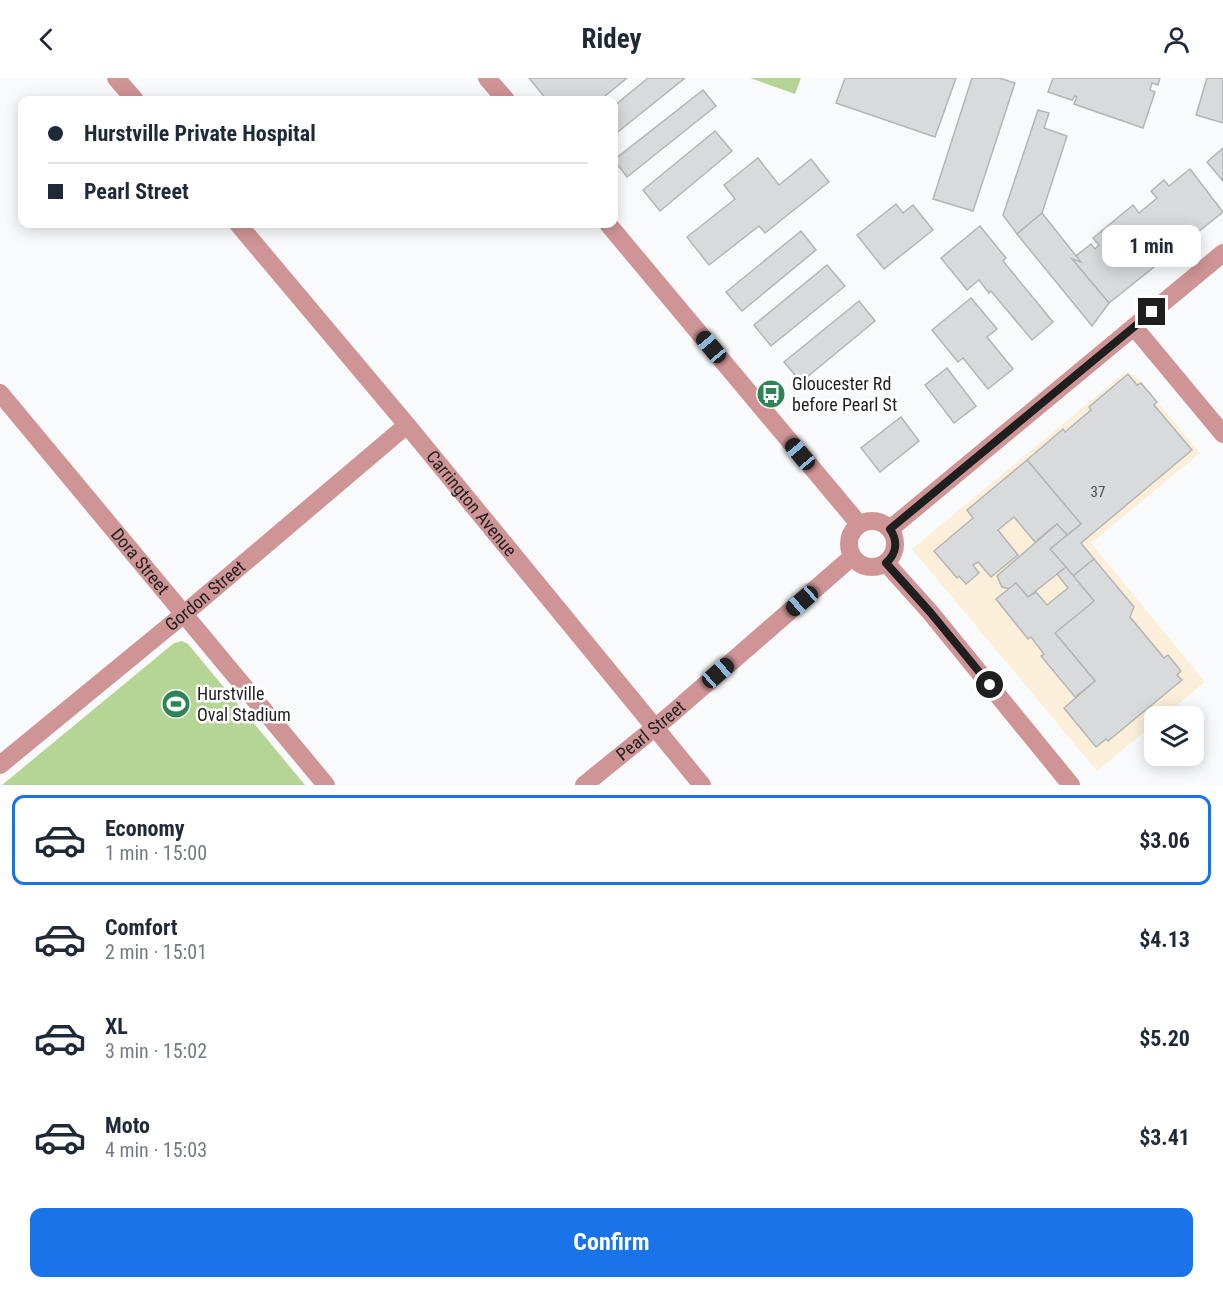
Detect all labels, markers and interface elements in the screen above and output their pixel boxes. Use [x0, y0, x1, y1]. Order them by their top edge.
icon: back [30, 23, 63, 56]
text: Ridey [582, 23, 641, 55]
icon: person [1160, 23, 1193, 56]
text: Hurstville Private Hospital [84, 121, 316, 146]
text: Pearl Street [84, 179, 189, 204]
callout: 1 min [1102, 225, 1202, 267]
text: 1 min [1129, 234, 1174, 258]
route end [1138, 298, 1165, 325]
car [693, 327, 729, 367]
place label: Gloucester Rd before Pearl St [792, 373, 897, 415]
bus stop icon: Gloucester Rd before Pearl St [755, 378, 787, 410]
car [782, 434, 818, 474]
street label: Carrington Avenue [422, 446, 521, 560]
house number: 37 [1091, 483, 1105, 501]
street label: Dora Street [107, 524, 174, 598]
street label: Gordon Street [161, 556, 249, 635]
car [783, 582, 821, 620]
car [699, 654, 737, 692]
route start [976, 671, 1003, 698]
place label: Hurstville Oval Stadium [197, 683, 291, 725]
sports icon: Hurstville Oval Stadium [160, 688, 192, 720]
street label: Pearl Street [612, 696, 689, 765]
map controls [1144, 706, 1204, 766]
button: layers [1144, 706, 1204, 766]
icon: car [33, 813, 87, 867]
text: Economy [105, 816, 185, 841]
text: $3.06 [1139, 828, 1190, 853]
text: 1 min · 15:00 [105, 841, 207, 865]
icon: car [33, 912, 87, 966]
text: Comfort [105, 915, 178, 940]
text: $4.13 [1139, 927, 1190, 952]
text: 2 min · 15:01 [105, 940, 207, 964]
icon: car [33, 1011, 87, 1065]
text: XL [105, 1014, 128, 1039]
text: $5.20 [1139, 1026, 1190, 1051]
text: 3 min · 15:02 [105, 1039, 207, 1063]
icon: car [33, 1110, 87, 1164]
text: Moto [105, 1113, 150, 1138]
text: $3.41 [1139, 1125, 1190, 1150]
text: 4 min · 15:03 [105, 1138, 207, 1162]
button: Confirm [30, 1208, 1193, 1277]

